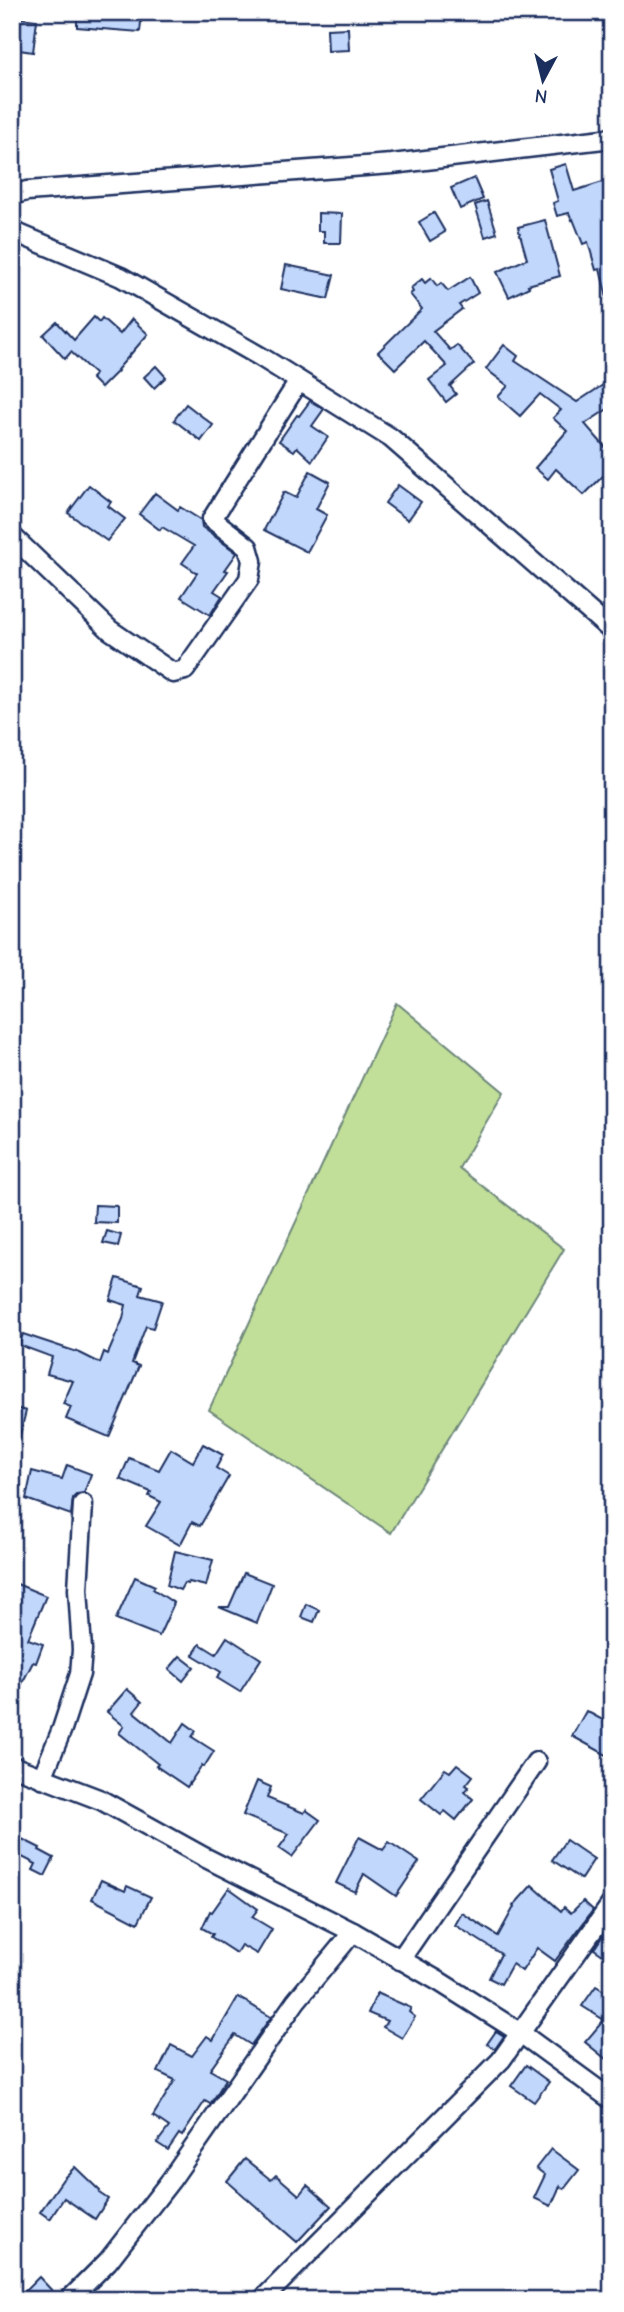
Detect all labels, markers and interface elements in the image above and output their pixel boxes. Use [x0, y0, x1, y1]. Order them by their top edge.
north arrow [508, 46, 578, 116]
text: N [534, 84, 549, 108]

